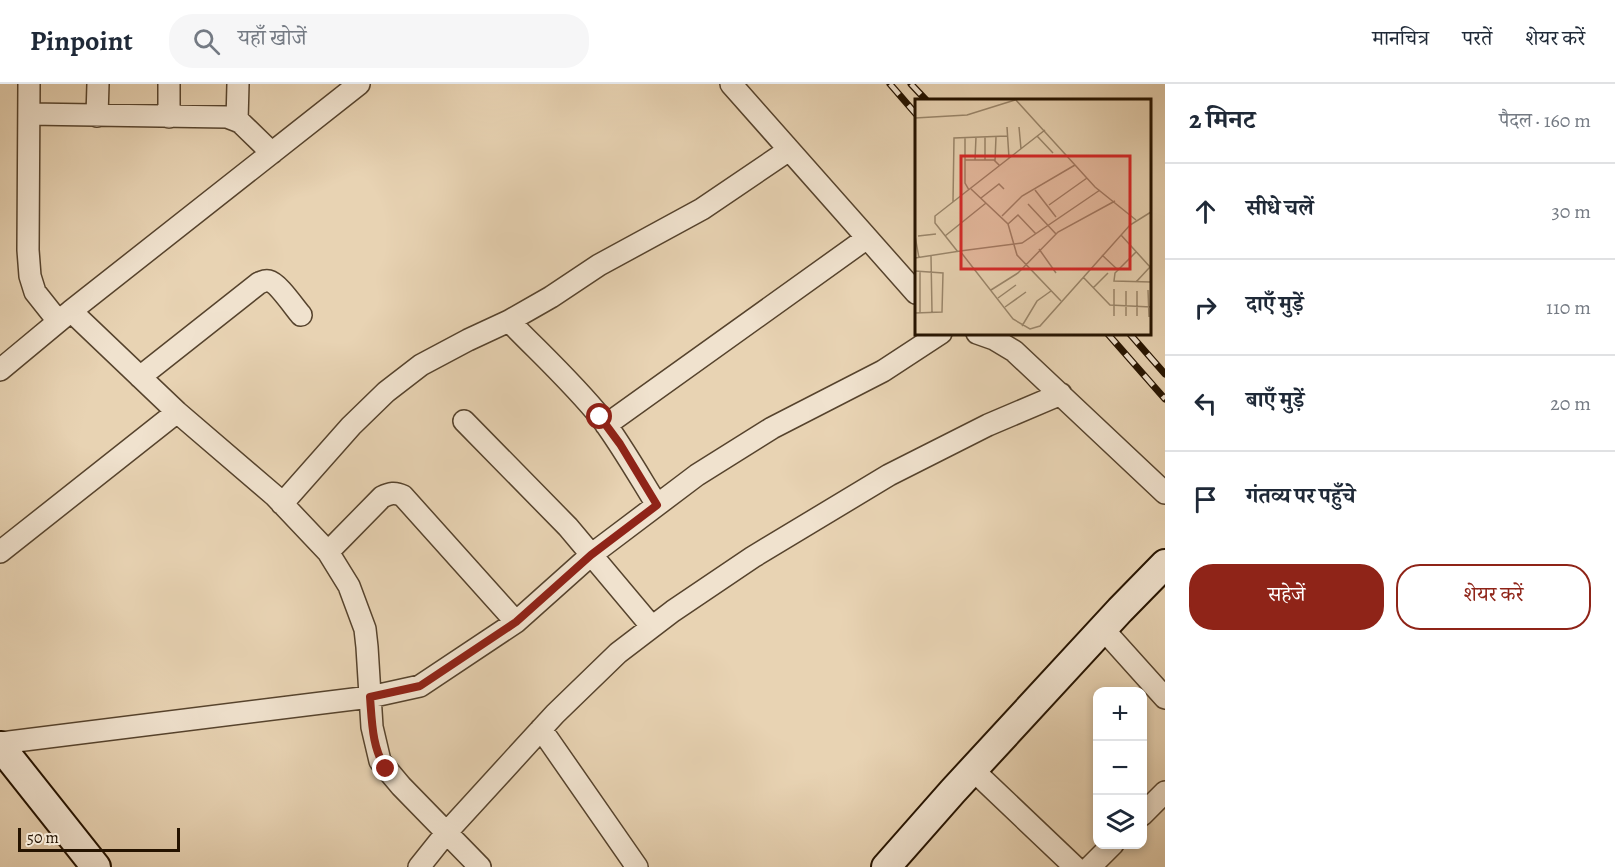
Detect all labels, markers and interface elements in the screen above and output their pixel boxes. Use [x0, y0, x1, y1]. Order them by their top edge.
search box [169, 14, 589, 68]
text: Pinpoint [30, 22, 133, 60]
text: यहाँ खोजें [238, 23, 307, 53]
text: मानचित्र [1372, 24, 1429, 52]
text: परतें [1462, 24, 1492, 52]
text: शेयर करें [1525, 24, 1585, 52]
icon: search [190, 25, 223, 58]
inset map [915, 99, 1150, 334]
text: 2 मिनट [1189, 102, 1255, 137]
text: पैदल · 160 m [1499, 107, 1591, 134]
text: सीधे चलें [1246, 193, 1314, 223]
icon: ahead [1189, 195, 1222, 228]
text: 30 m [1551, 198, 1591, 225]
text: दाएँ मुड़ें [1246, 289, 1304, 319]
icon: right [1189, 291, 1222, 324]
text: 110 m [1546, 294, 1591, 321]
text: बाएँ मुड़ें [1246, 385, 1304, 415]
icon: left [1189, 387, 1222, 420]
text: 20 m [1550, 390, 1591, 417]
route start [586, 403, 612, 429]
text: गंतव्य पर पहुँचे [1246, 481, 1355, 511]
icon: arrive [1189, 483, 1222, 516]
button: सहेजें [1189, 564, 1384, 630]
button: शेयर करें [1396, 564, 1591, 630]
map controls [1093, 687, 1147, 849]
button: + [1093, 687, 1147, 741]
button: − [1093, 741, 1147, 795]
route end [372, 755, 398, 781]
button: layers [1093, 795, 1147, 849]
scale bar [18, 825, 180, 852]
text: 50 m [27, 827, 59, 849]

